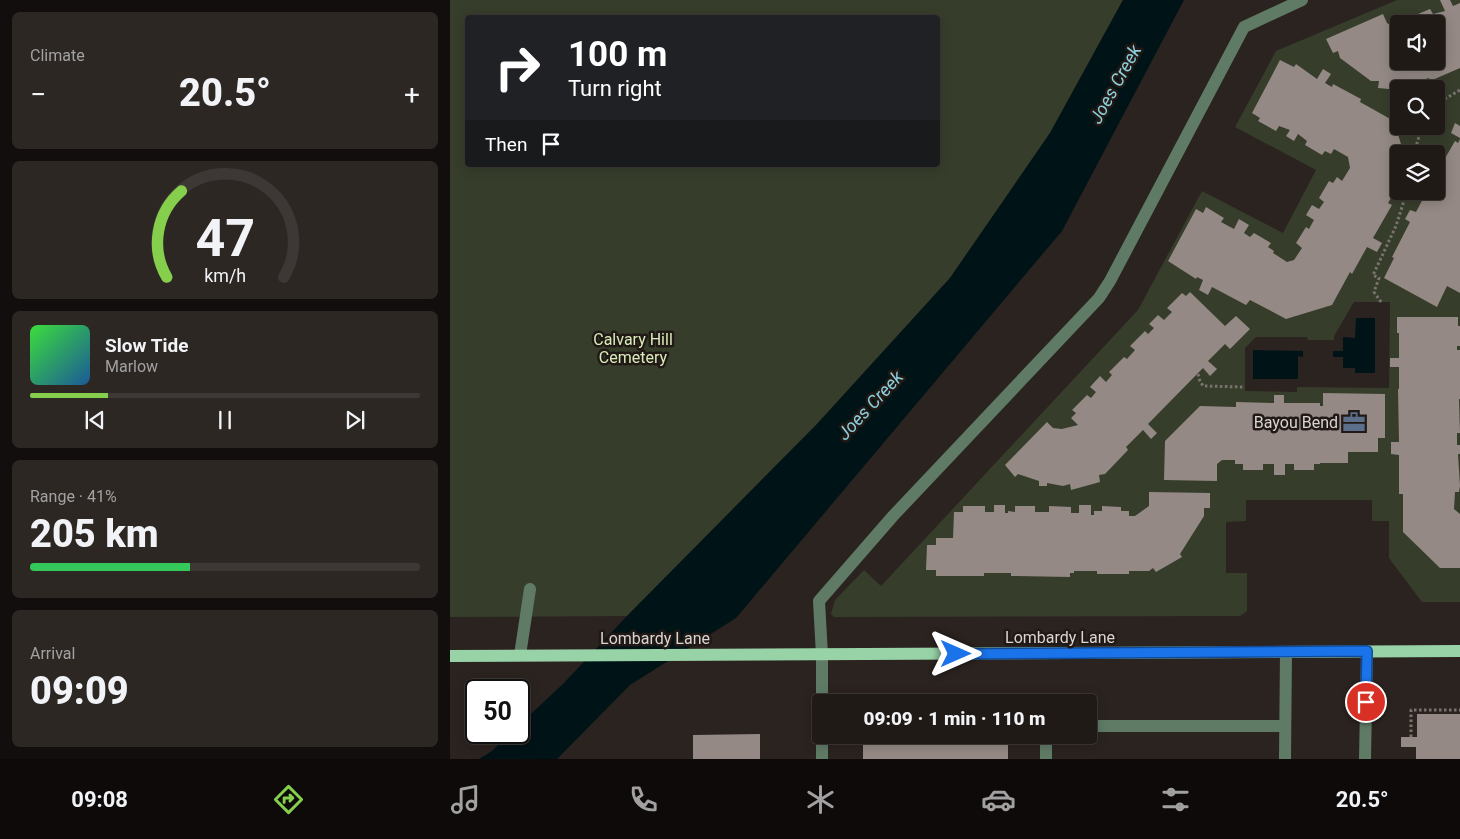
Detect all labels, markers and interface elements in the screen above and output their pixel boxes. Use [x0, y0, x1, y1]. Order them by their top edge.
map controls [1390, 15, 1445, 200]
button: sound [1390, 15, 1445, 70]
text: 100 m [568, 34, 667, 75]
icon: right [485, 35, 550, 100]
water label: Joes Creek [1085, 40, 1146, 127]
text: Climate [30, 46, 85, 65]
text: 20.5° [179, 71, 271, 115]
text: Turn right [568, 76, 662, 101]
text: − [30, 78, 46, 111]
text: + [404, 78, 420, 111]
button: search [1390, 80, 1445, 135]
icon: arrive [537, 130, 565, 158]
text: Then [485, 133, 527, 156]
button: layers [1390, 145, 1445, 200]
text: 47 [195, 208, 255, 269]
text: km/h [204, 265, 246, 286]
park label: Calvary Hill Cemetery [593, 330, 673, 367]
text: Slow Tide [105, 334, 188, 357]
text: Marlow [105, 357, 158, 376]
water label: Joes Creek [833, 365, 908, 444]
icon: previous [81, 406, 109, 434]
icon: pause [211, 406, 239, 434]
icon: next [341, 406, 369, 434]
office icon: Bayou Bend [1341, 409, 1367, 435]
place label: Bayou Bend [1254, 413, 1338, 432]
text: Range · 41% [30, 487, 117, 506]
text: 205 km [30, 512, 159, 556]
position arrow [929, 627, 981, 679]
street label: Lombardy Lane [1005, 628, 1115, 647]
street label: Lombardy Lane [600, 629, 710, 648]
text: Arrival [30, 644, 75, 663]
text: 09:09 [30, 669, 129, 713]
speed limit sign: 50 [465, 679, 530, 744]
pin [1345, 681, 1387, 723]
icon: arrive [1352, 688, 1380, 716]
text: 09:09 · 1 min · 110 m [863, 707, 1046, 730]
icon: directions [271, 782, 306, 817]
icon: music [448, 782, 483, 817]
icon: phone [626, 782, 661, 817]
icon: climate [803, 782, 838, 817]
icon: car [981, 782, 1016, 817]
icon: filters [1158, 782, 1193, 817]
text: 09:08 [71, 787, 128, 812]
text: 20.5° [1336, 787, 1389, 812]

